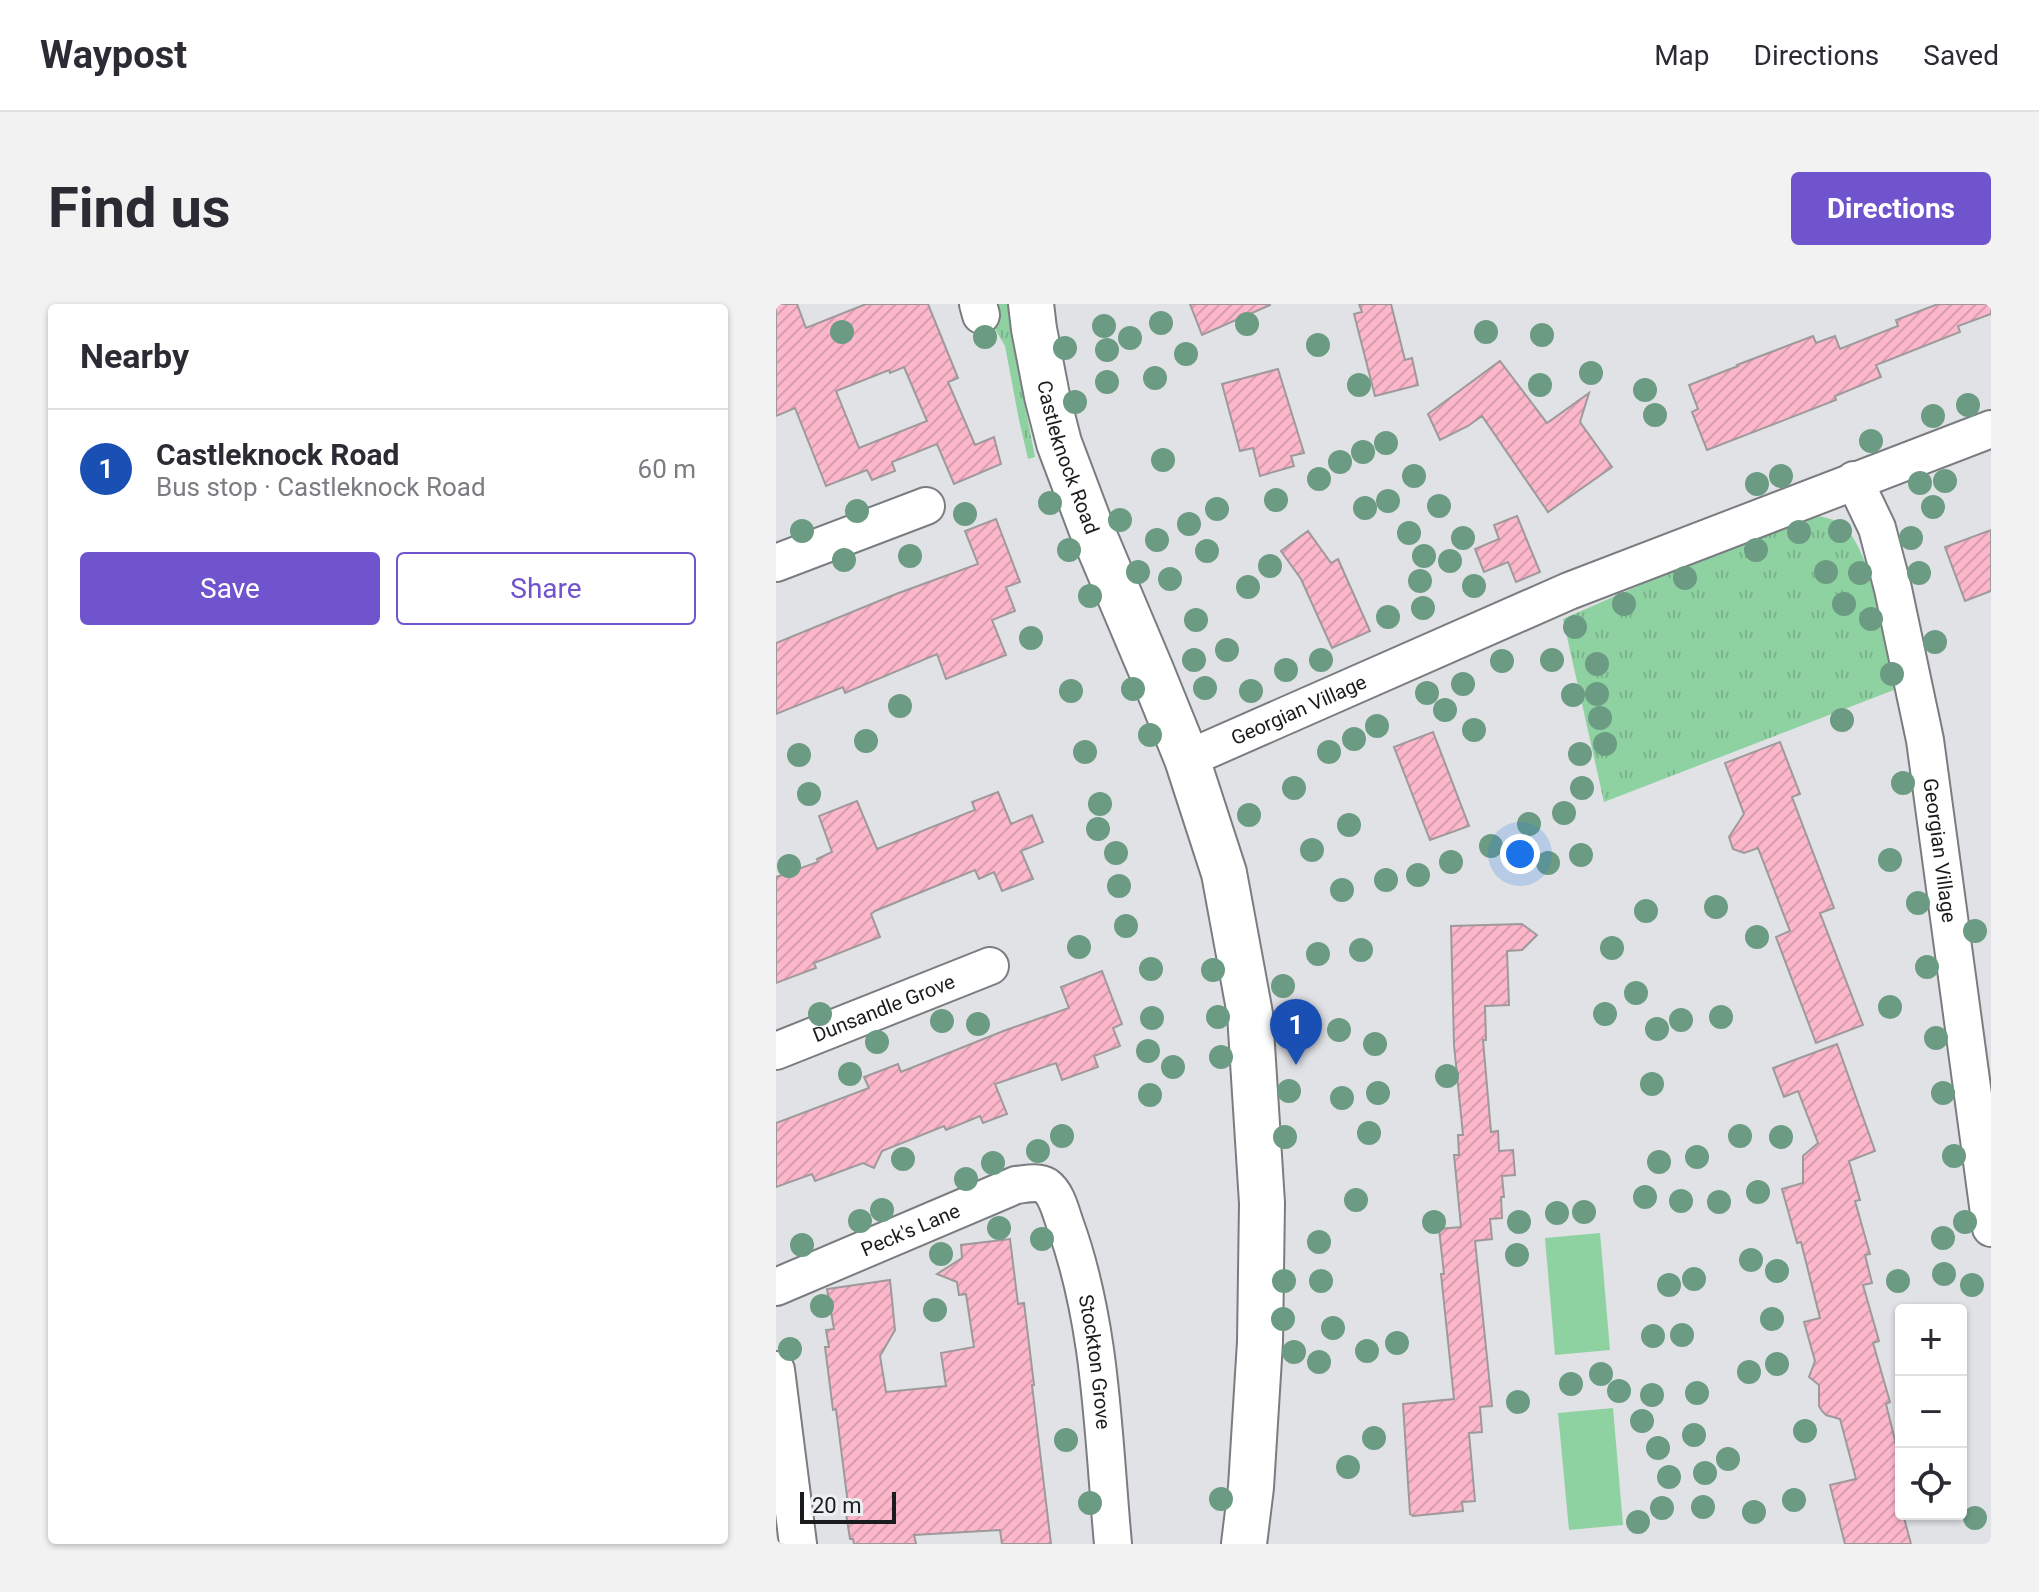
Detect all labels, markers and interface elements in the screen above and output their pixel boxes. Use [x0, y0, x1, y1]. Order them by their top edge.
text: Waypost [40, 33, 187, 77]
text: Map [1654, 39, 1710, 72]
text: Directions [1754, 39, 1879, 72]
text: Saved [1923, 39, 1999, 72]
button: Directions [1791, 172, 1991, 245]
text: Find us [48, 175, 231, 241]
text: Nearby [80, 336, 189, 376]
street label: Castleknock Road [1032, 378, 1104, 537]
text: Castleknock Road [156, 437, 399, 472]
text: 1 [99, 454, 113, 484]
text: 60 m [638, 454, 696, 484]
text: Bus stop · Castleknock Road [156, 472, 486, 502]
button: Save [80, 552, 380, 625]
button: Share [396, 552, 696, 625]
street label: Georgian Village [1227, 670, 1370, 750]
street label: Georgian Village [1918, 777, 1962, 924]
your location [1500, 834, 1540, 874]
street label: Dunsandle Grove [809, 969, 958, 1047]
pin: 1 [1270, 999, 1322, 1065]
street label: Peck's Lane [857, 1198, 963, 1261]
street label: Stockton Grove [1073, 1292, 1116, 1430]
map controls [1895, 1304, 1967, 1520]
button: + [1895, 1304, 1967, 1376]
button: − [1895, 1376, 1967, 1448]
button: locate [1895, 1448, 1967, 1520]
scale bar [800, 1488, 896, 1524]
text: 20 m [812, 1493, 861, 1518]

